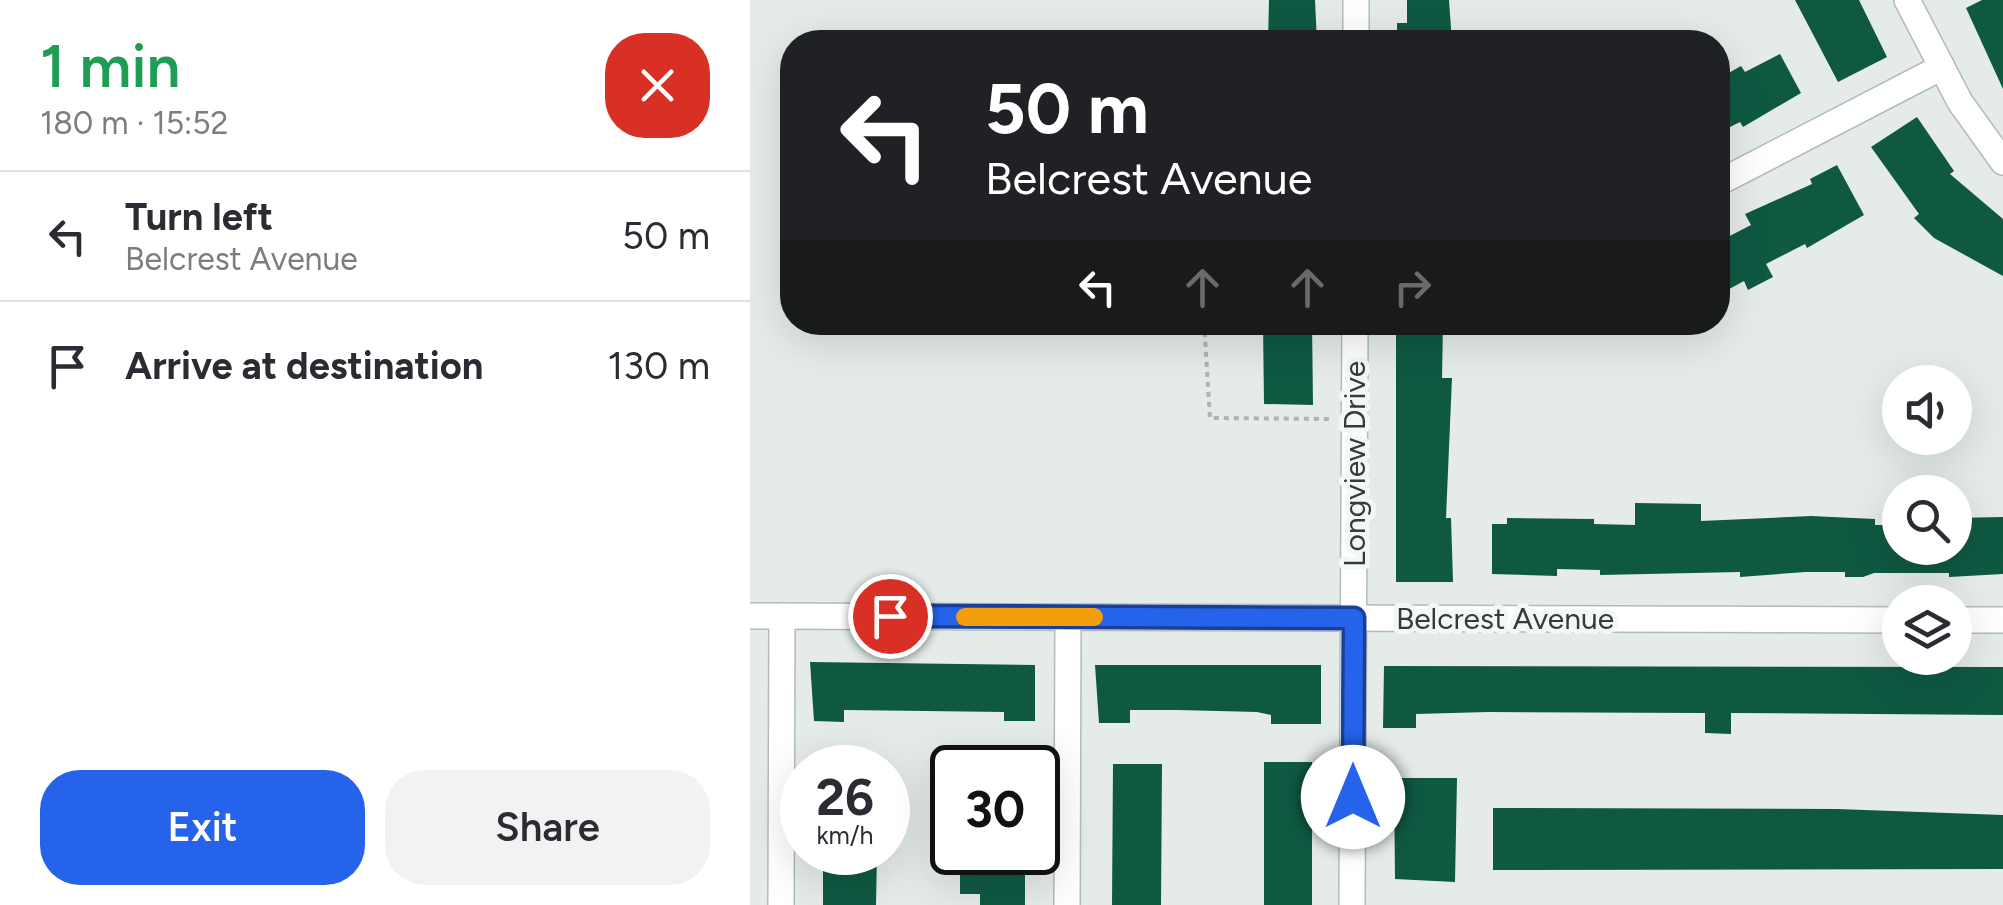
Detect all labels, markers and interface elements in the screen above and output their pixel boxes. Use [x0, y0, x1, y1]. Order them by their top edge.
text: 1 min [40, 30, 180, 102]
button: close [605, 33, 710, 138]
text: 50 m [985, 66, 1149, 151]
icon: left [820, 70, 950, 200]
text: 180 m · 15:52 [40, 104, 228, 142]
text: Belcrest Avenue [985, 151, 1312, 205]
text: Turn left [125, 194, 273, 240]
icon: left [40, 209, 95, 264]
text: 50 m [622, 213, 710, 259]
text: Belcrest Avenue [125, 240, 358, 278]
icon: left [1070, 260, 1125, 315]
icon: ahead [1175, 260, 1230, 315]
icon: ahead [1280, 260, 1335, 315]
icon: right [1385, 260, 1440, 315]
icon: arrive [40, 339, 95, 394]
text: Arrive at destination [125, 343, 483, 389]
text: 130 m [608, 343, 710, 389]
street label: Longview Drive [1336, 361, 1373, 567]
map controls [1882, 365, 1972, 675]
button: sound [1882, 365, 1972, 455]
button: search [1882, 475, 1972, 565]
pin [848, 574, 933, 659]
button: layers [1882, 585, 1972, 675]
icon: arrive [863, 589, 918, 644]
street label: Belcrest Avenue [1396, 600, 1614, 637]
speed limit sign: 30 [930, 745, 1060, 875]
position arrow [1301, 745, 1405, 849]
text: 26 [816, 767, 874, 828]
button: Exit [40, 770, 365, 885]
button: Share [385, 770, 710, 885]
text: km/h [816, 820, 874, 850]

